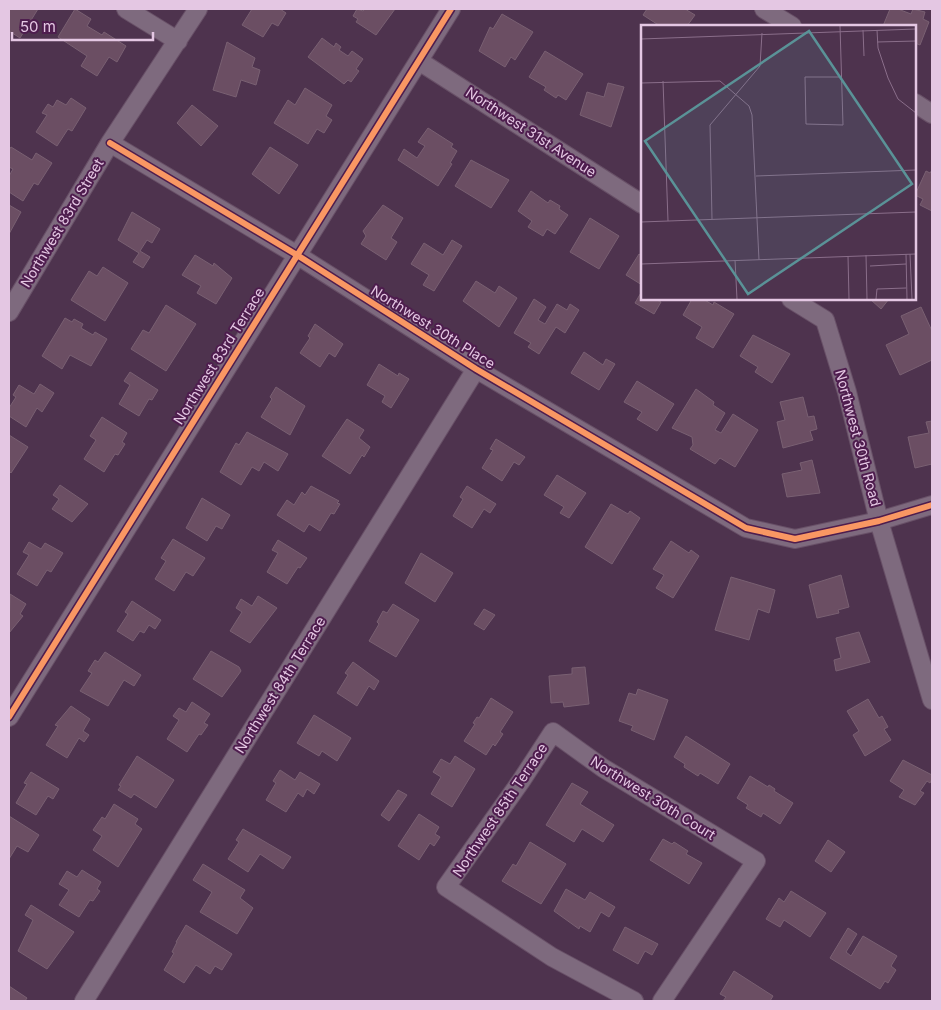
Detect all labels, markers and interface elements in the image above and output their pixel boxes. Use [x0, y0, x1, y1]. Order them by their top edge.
scale bar [12, 10, 154, 42]
text: 50 m [20, 17, 56, 36]
inset map [641, 25, 916, 300]
street label: Northwest 31st Avenue [463, 83, 600, 180]
street label: Northwest 83rd Street [16, 155, 107, 290]
street label: Northwest 30th Place [368, 281, 499, 372]
street label: Northwest 83rd Terrace [169, 284, 268, 427]
street label: Northwest 30th Road [832, 368, 885, 508]
street label: Northwest 84th Terrace [231, 613, 329, 756]
street label: Northwest 85th Terrace [449, 740, 551, 880]
street label: Northwest 30th Court [588, 752, 719, 843]

